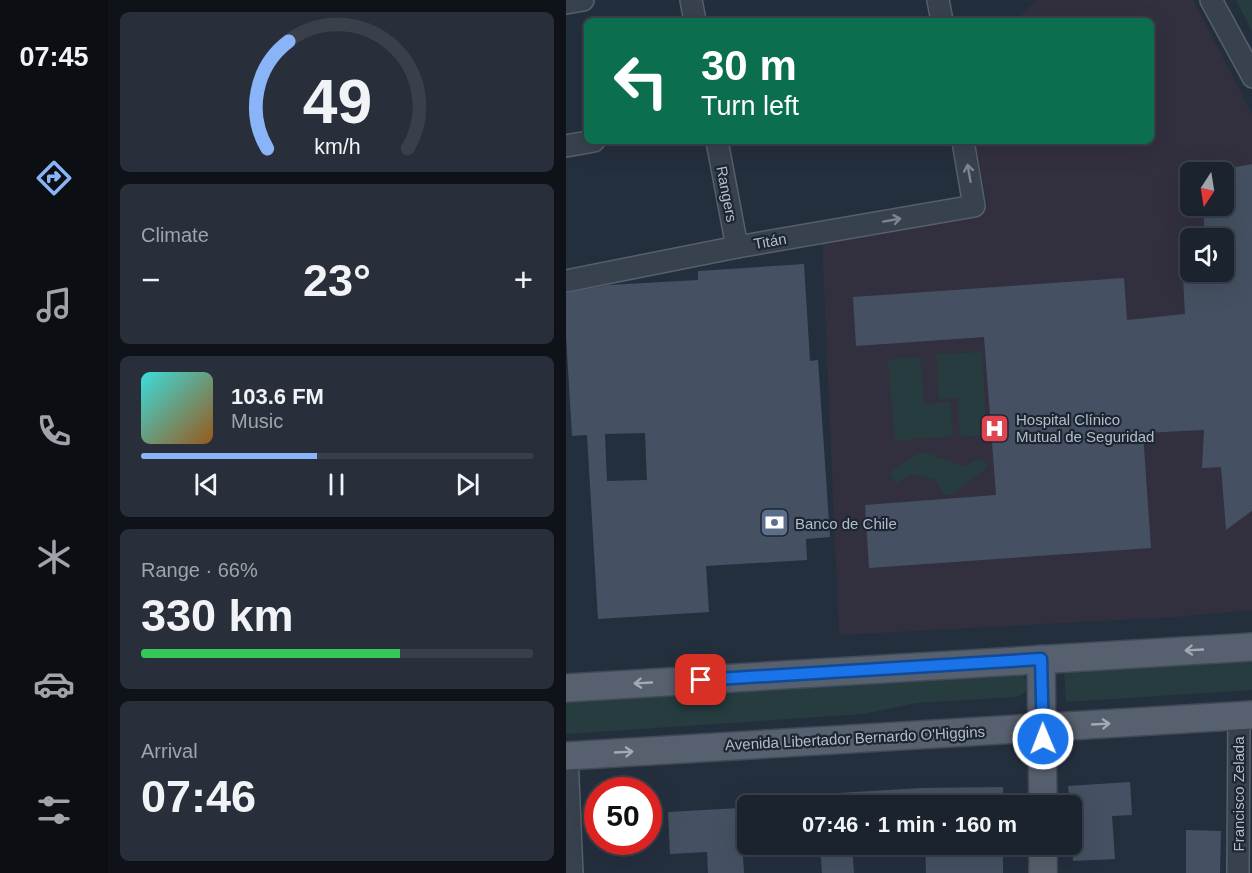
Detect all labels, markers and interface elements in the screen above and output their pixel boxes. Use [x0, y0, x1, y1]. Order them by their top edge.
text: 07:45 [19, 42, 89, 72]
icon: left [602, 42, 680, 120]
text: 30 m [701, 42, 797, 89]
text: 49 [302, 67, 372, 136]
text: Turn left [701, 91, 799, 121]
text: km/h [314, 135, 360, 159]
icon: directions [33, 157, 75, 199]
north arrow [1180, 162, 1234, 216]
map controls [1180, 162, 1234, 282]
one-way arrow [963, 164, 974, 184]
street label: Rangers [713, 165, 741, 223]
one-way arrow [882, 214, 901, 225]
text: Climate [141, 224, 209, 246]
button: sound [1180, 228, 1234, 282]
street label: Titán [752, 230, 788, 252]
text: 23° [303, 255, 371, 306]
text: − [141, 261, 160, 298]
text: + [514, 261, 533, 298]
icon: music [33, 284, 75, 326]
text: 103.6 FM [231, 384, 324, 409]
icon: phone [33, 410, 75, 452]
text: Music [231, 410, 283, 432]
place label: Hospital Clínico Mutual de Seguridad [1016, 411, 1154, 445]
hospital icon: Hospital Clínico Mutual de Seguridad [979, 412, 1011, 444]
icon: previous [190, 468, 223, 501]
icon: pause [320, 468, 353, 501]
icon: next [451, 468, 484, 501]
bank icon: Banco de Chile [758, 507, 790, 539]
place label: Banco de Chile [795, 515, 897, 532]
icon: climate [33, 536, 75, 578]
text: Range · 66% [141, 559, 258, 581]
text: 330 km [141, 590, 294, 641]
one-way arrow [1185, 645, 1205, 656]
pin [675, 654, 726, 705]
icon: car [33, 663, 75, 705]
icon: arrive [684, 663, 717, 696]
one-way arrow [634, 678, 654, 689]
position arrow [1011, 707, 1075, 771]
one-way arrow [1091, 718, 1111, 729]
street label: Avenida Libertador Bernardo O'Higgins [725, 723, 985, 753]
street label: Francisco Zelada [1230, 736, 1247, 852]
text: Arrival [141, 740, 198, 762]
one-way arrow [614, 747, 634, 758]
text: 07:46 [141, 771, 256, 822]
speed limit sign: 50 [584, 777, 662, 855]
icon: filters [33, 789, 75, 831]
text: 07:46 · 1 min · 160 m [802, 812, 1017, 837]

